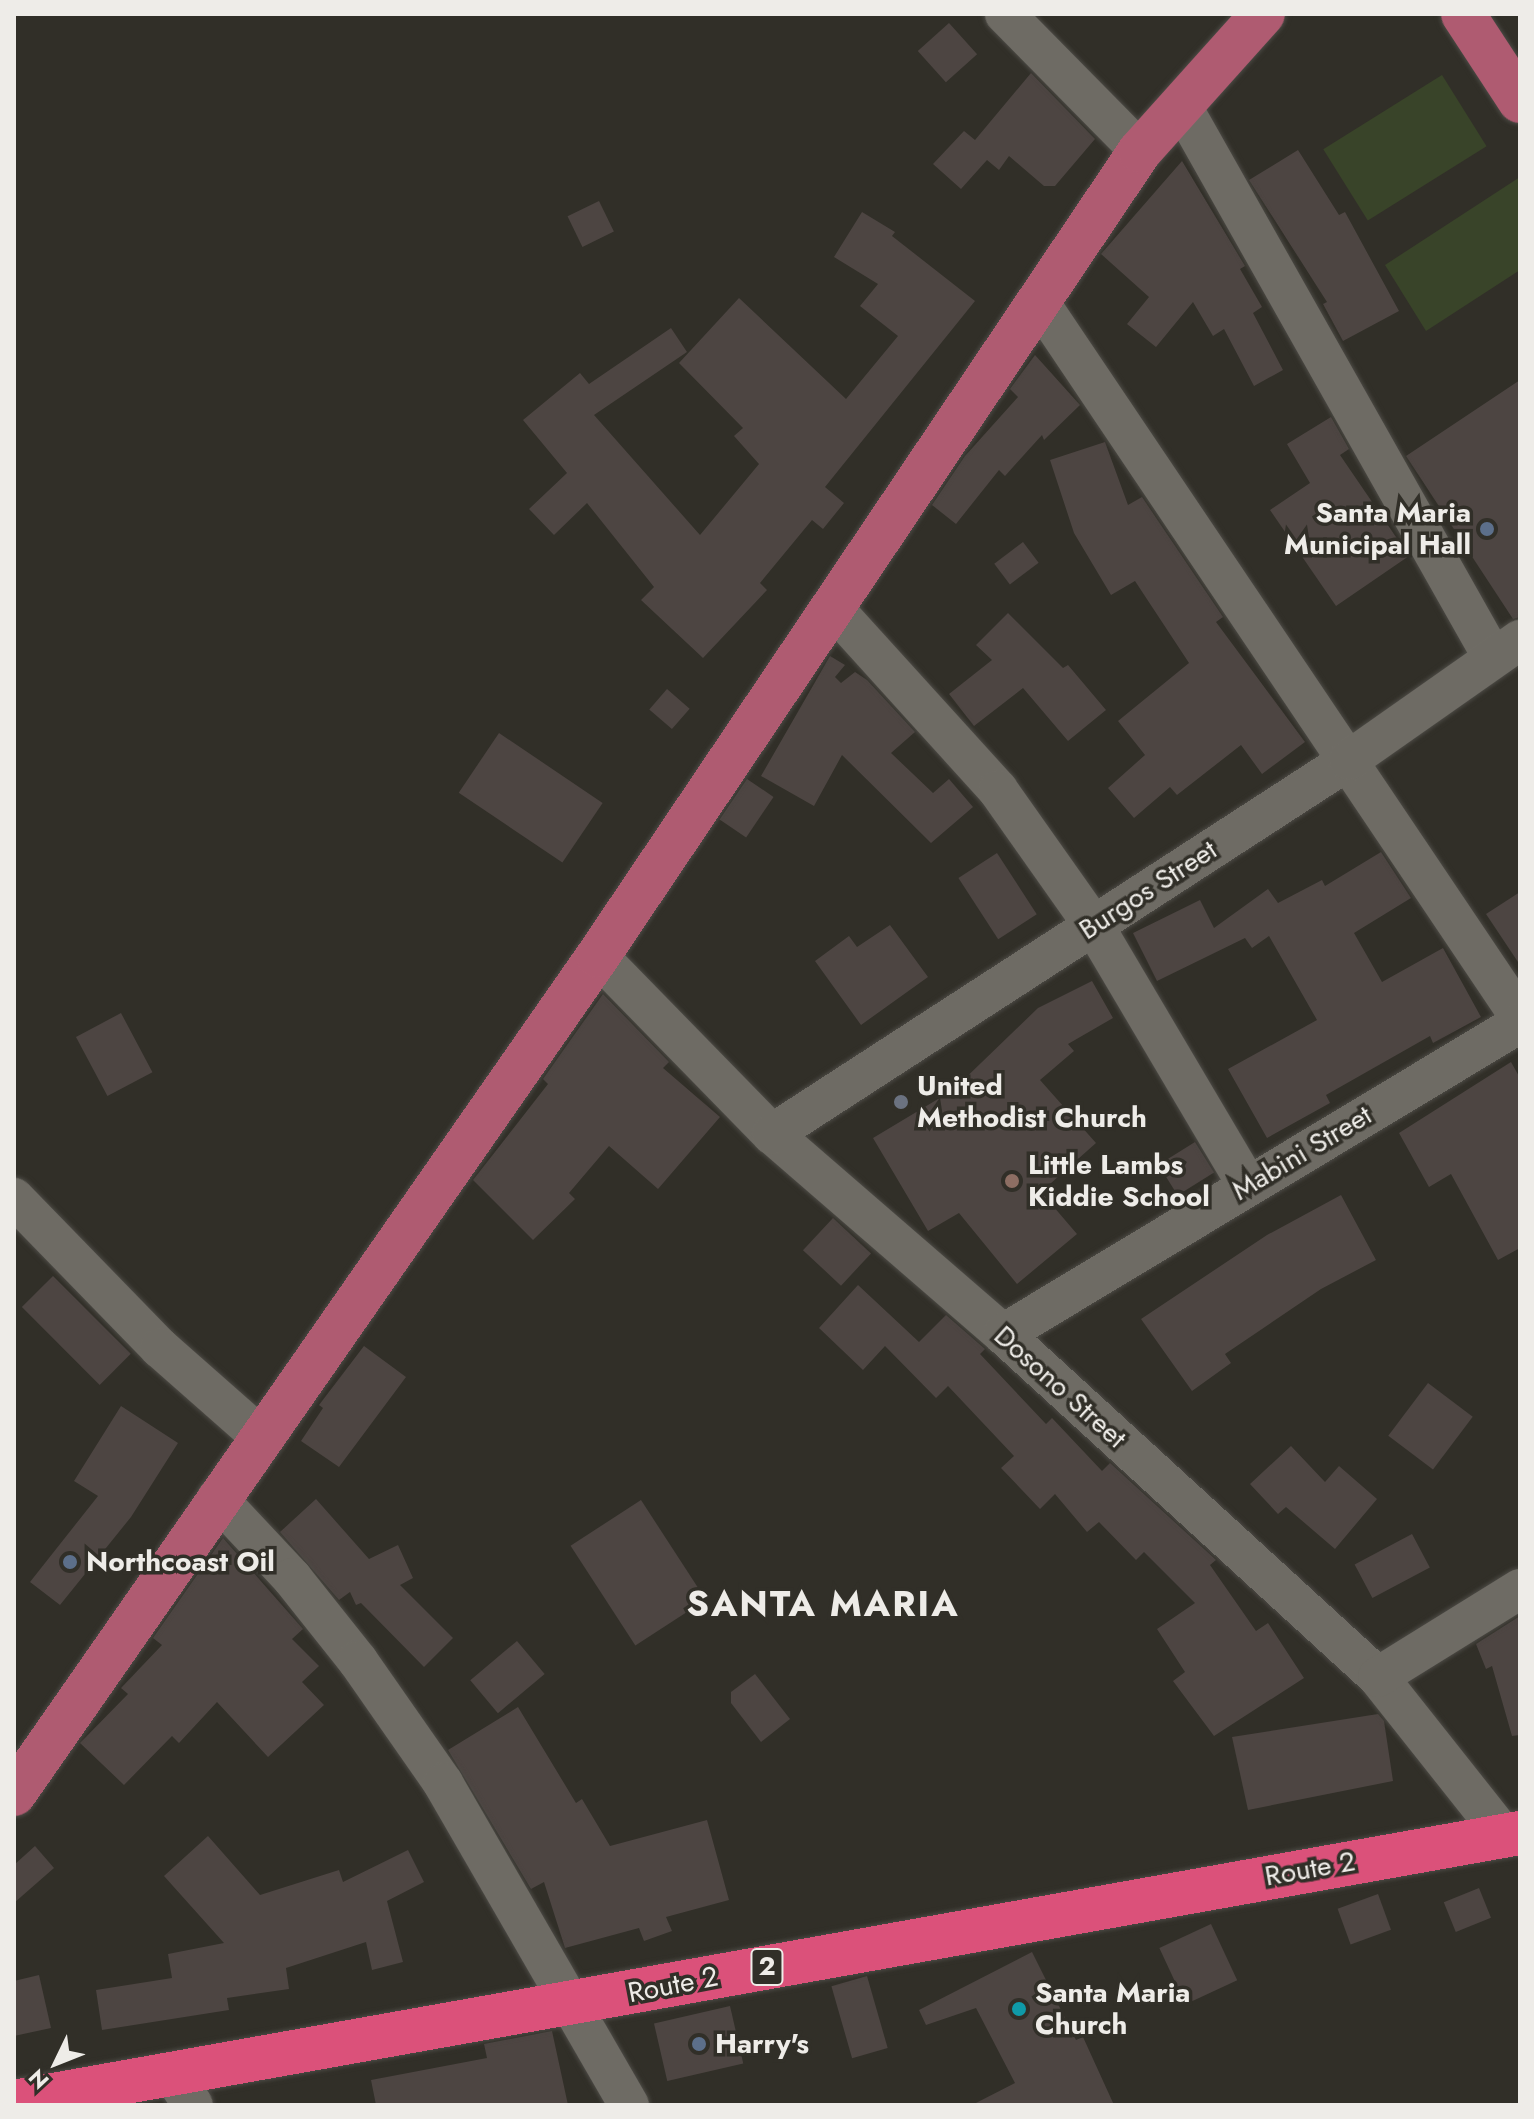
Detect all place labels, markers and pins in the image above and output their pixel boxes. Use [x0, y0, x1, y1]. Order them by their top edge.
place label: Santa Maria Municipal Hall [1284, 496, 1471, 562]
marker: Santa Maria Municipal Hall [1478, 520, 1496, 538]
place label: United Methodist Church [917, 1069, 1147, 1135]
marker: United Methodist Church [892, 1093, 910, 1111]
place label: Little Lambs Kiddie School [1028, 1148, 1210, 1214]
marker: Little Lambs Kiddie School [1003, 1172, 1021, 1190]
place label: Northcoast Oil [86, 1545, 275, 1579]
marker: Northcoast Oil [61, 1553, 79, 1571]
place label: Santa Maria Church [1035, 1976, 1190, 2042]
marker: Santa Maria Church [1010, 2000, 1028, 2018]
place label: Harry's [715, 2027, 809, 2061]
marker: Harry's [690, 2035, 708, 2053]

